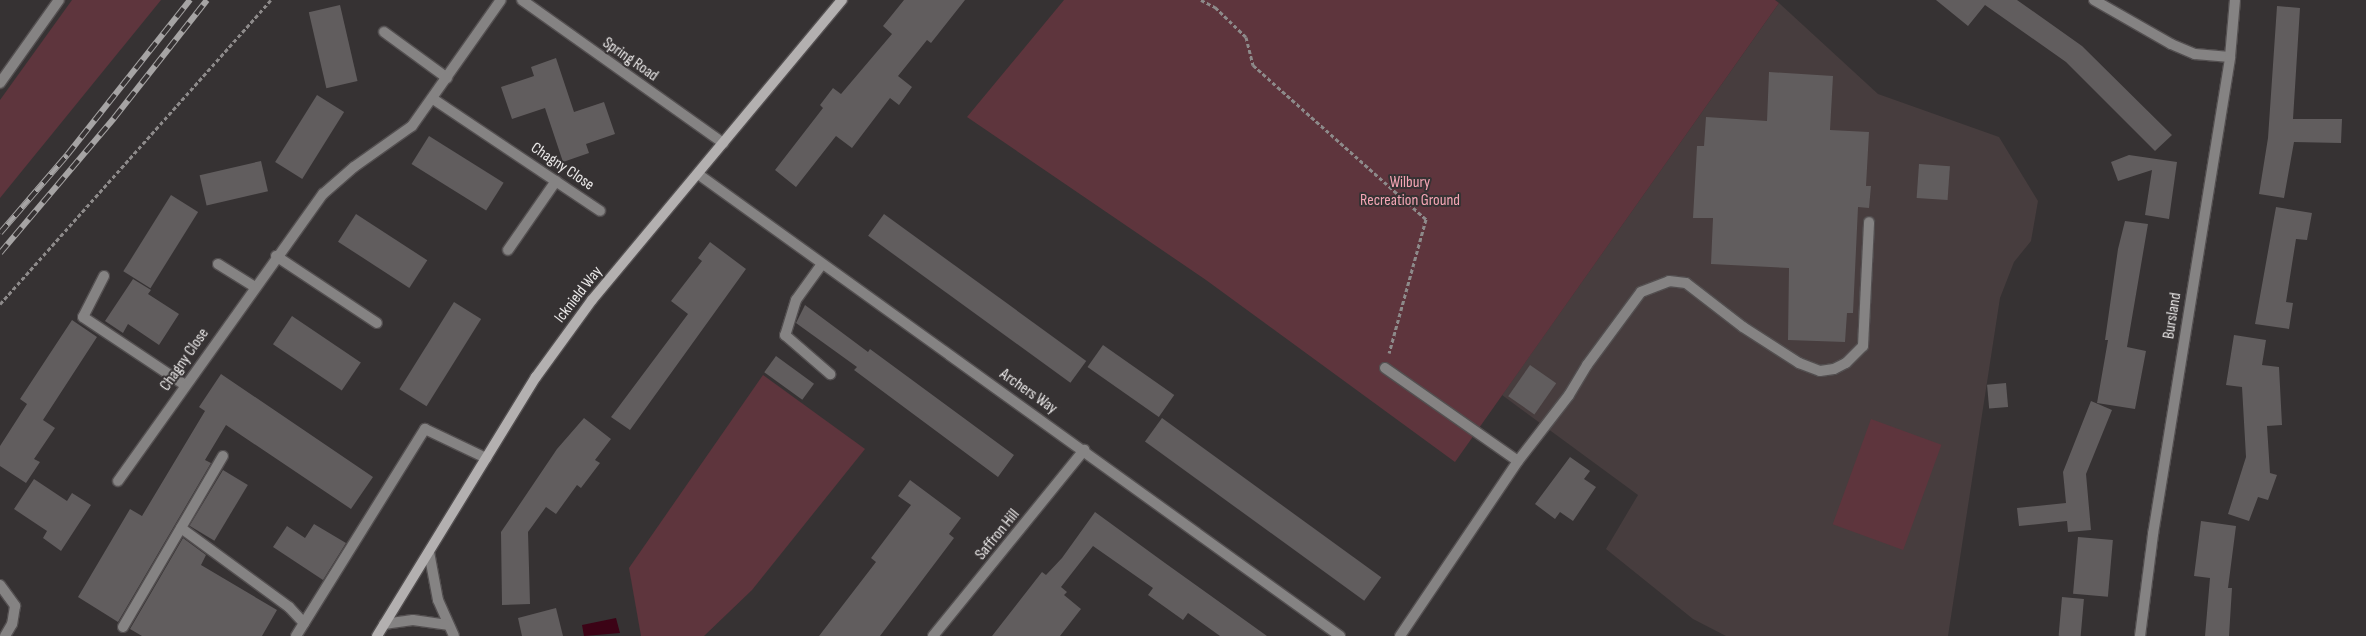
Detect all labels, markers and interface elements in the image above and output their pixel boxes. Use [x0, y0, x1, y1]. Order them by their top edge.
street label: Spring Road [598, 34, 662, 86]
street label: Chagny Close [527, 139, 597, 195]
park label: Wilbury Recreation Ground [1360, 173, 1460, 211]
street label: Icknield Way [551, 263, 607, 327]
street label: Bursland [2160, 292, 2186, 340]
street label: Chagny Close [156, 325, 214, 395]
street label: Archers Way [995, 365, 1061, 419]
street label: Saffron Hill [972, 506, 1024, 564]

